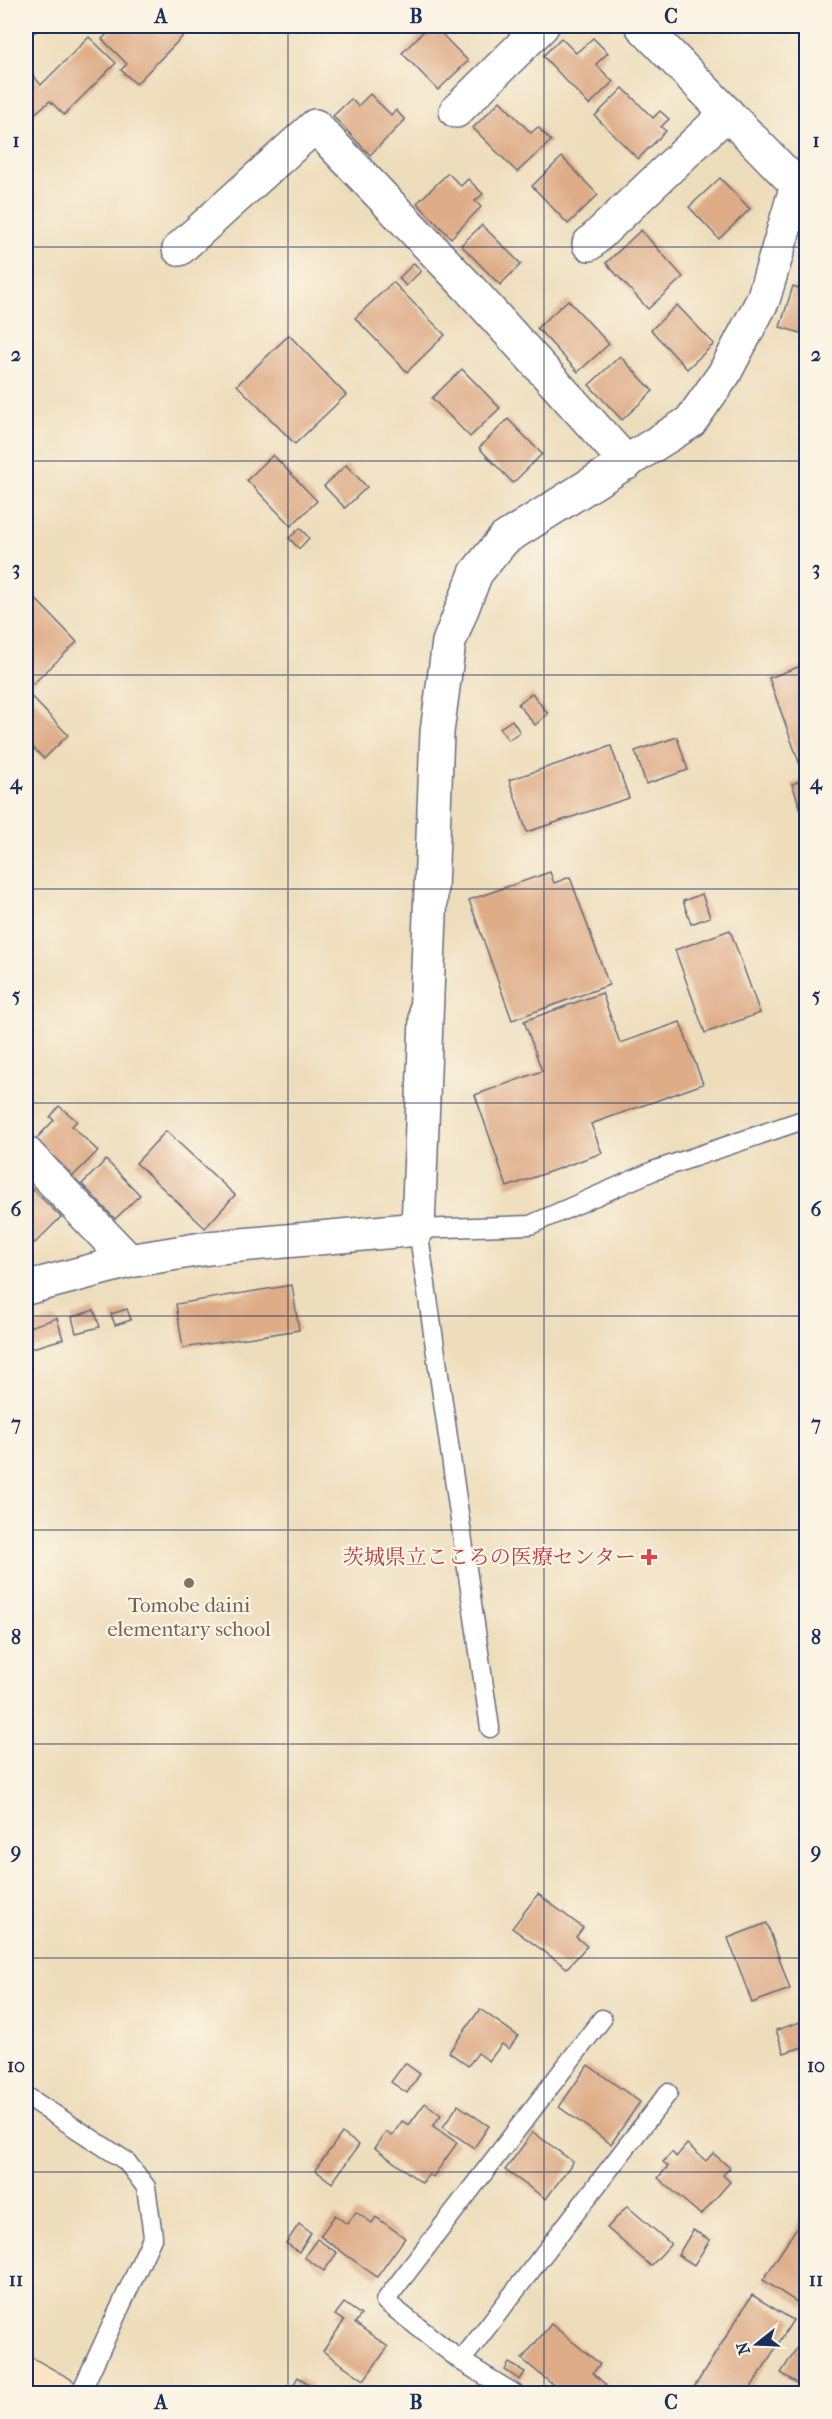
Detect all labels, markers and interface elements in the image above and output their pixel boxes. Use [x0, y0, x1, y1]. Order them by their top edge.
text: A [153, 5, 169, 28]
text: B [409, 5, 423, 28]
text: C [664, 5, 678, 28]
text: 1 [12, 129, 20, 152]
text: 1 [812, 129, 820, 152]
text: 2 [11, 343, 21, 366]
text: 2 [811, 343, 821, 366]
text: 3 [12, 557, 20, 580]
text: 3 [812, 557, 820, 580]
text: 4 [9, 771, 23, 795]
text: 4 [809, 771, 823, 795]
text: 5 [12, 984, 21, 1007]
text: 5 [812, 984, 821, 1007]
text: 6 [11, 1198, 23, 1221]
text: 6 [811, 1198, 823, 1221]
text: 7 [10, 1412, 21, 1435]
text: 7 [810, 1412, 821, 1435]
place label: 茨城県立こころの医療センター [343, 1545, 636, 1569]
marker: 茨城県立こころの医療センター [640, 1548, 658, 1566]
marker: Tomobe daini elementary school [182, 1576, 196, 1590]
place label: Tomobe daini elementary school [107, 1593, 271, 1641]
text: 8 [11, 1626, 21, 1649]
text: 8 [811, 1626, 821, 1649]
text: 9 [10, 1840, 21, 1863]
text: 9 [810, 1840, 821, 1863]
text: 10 [7, 2054, 25, 2077]
text: 10 [807, 2054, 825, 2077]
text: 11 [9, 2268, 23, 2291]
text: 11 [809, 2268, 823, 2291]
north arrow [727, 2314, 787, 2374]
text: N [732, 2339, 754, 2357]
text: A [153, 2391, 169, 2414]
text: B [409, 2391, 423, 2414]
text: C [664, 2391, 678, 2414]

